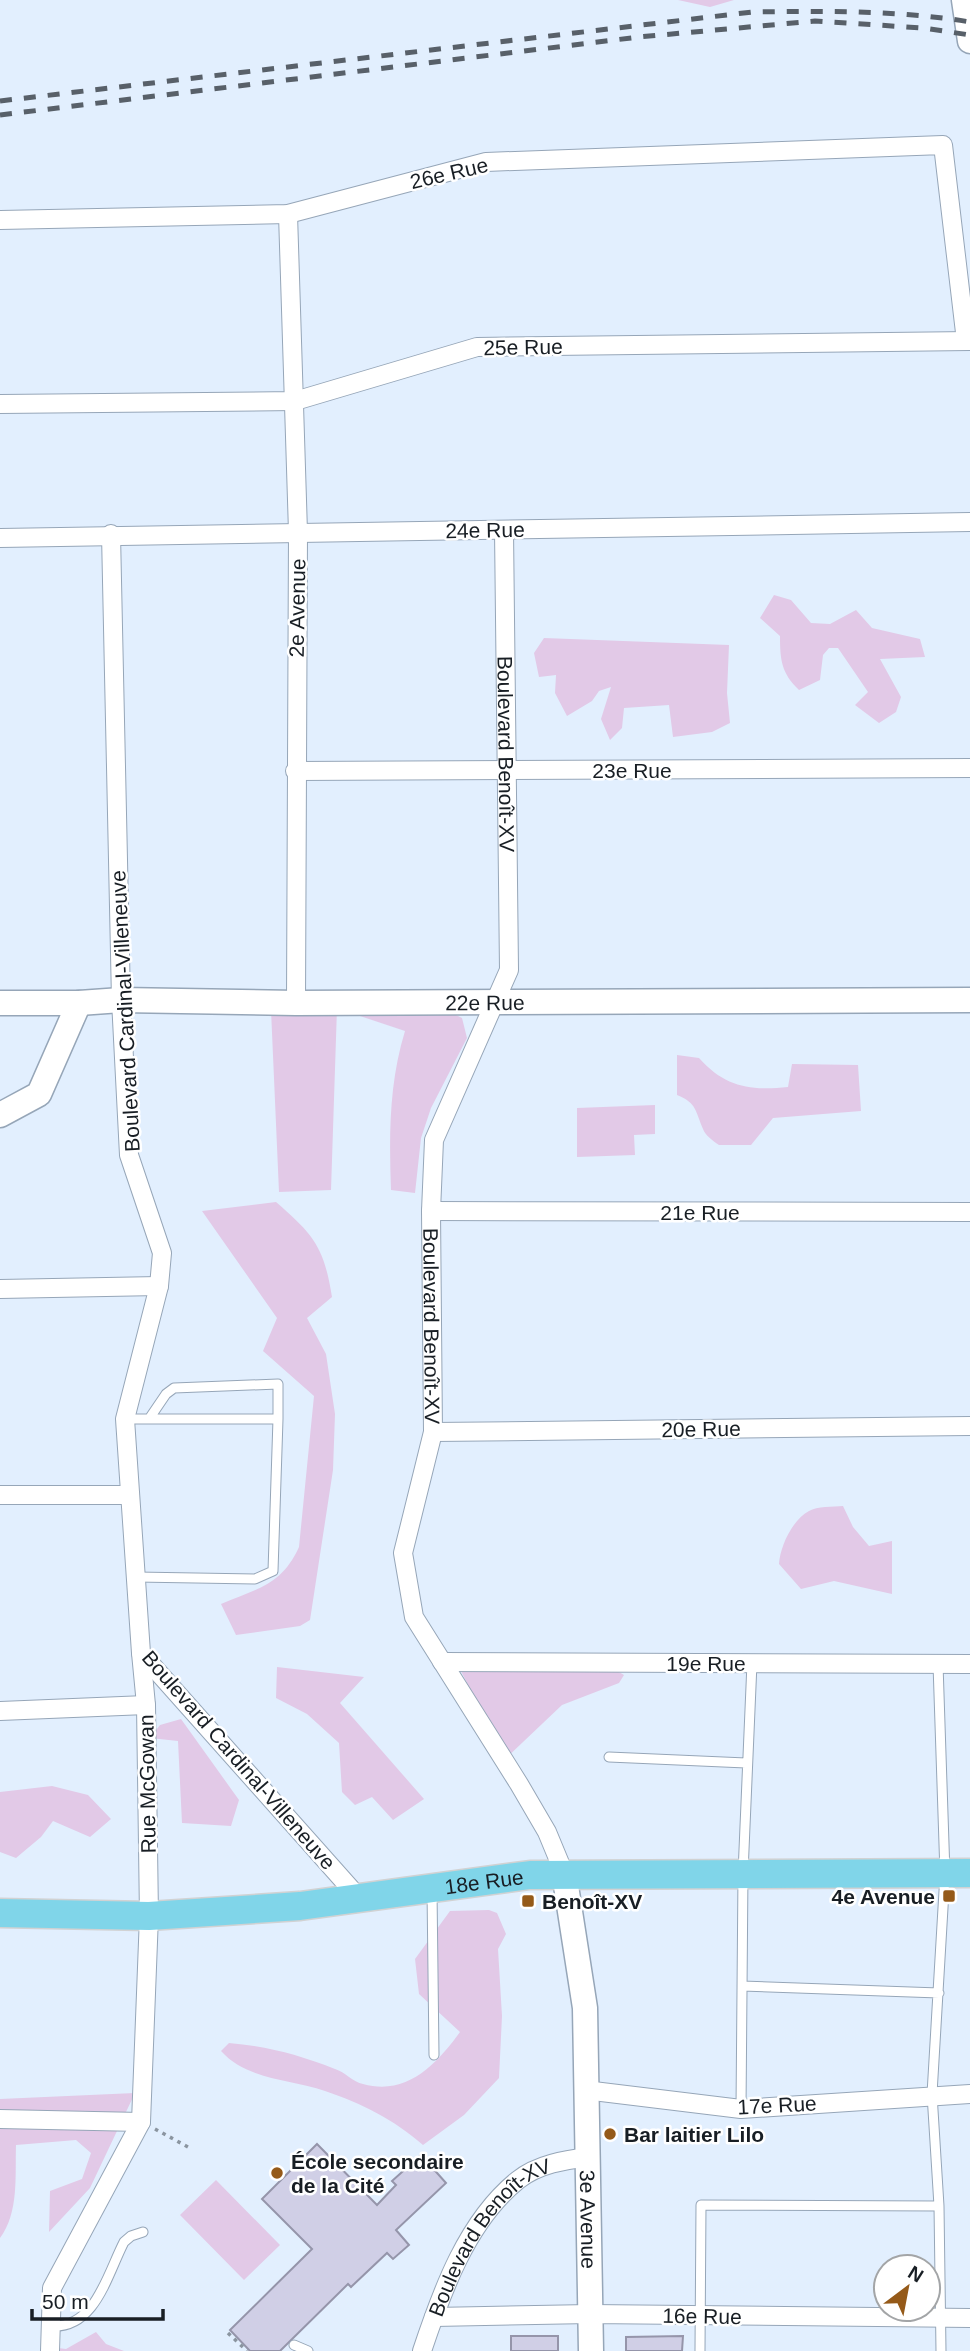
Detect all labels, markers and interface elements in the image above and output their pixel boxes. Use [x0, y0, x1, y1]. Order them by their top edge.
street label: 26e Rue [408, 153, 490, 193]
street label: 25e Rue [483, 335, 563, 359]
street label: 24e Rue [445, 518, 525, 542]
street label: 2e Avenue [285, 558, 309, 658]
street label: Boulevard Benoît-XV [494, 656, 519, 852]
street label: 23e Rue [592, 759, 672, 782]
street label: Boulevard Cardinal-Villeneuve [106, 870, 144, 1152]
street label: 22e Rue [445, 990, 525, 1014]
street label: 21e Rue [660, 1201, 740, 1224]
street label: Boulevard Benoît-XV [420, 1228, 444, 1424]
street label: 20e Rue [661, 1417, 741, 1441]
street label: Boulevard Cardinal-Villeneuve [138, 1646, 340, 1874]
street label: 19e Rue [666, 1652, 746, 1675]
street label: Rue McGowan [134, 1714, 160, 1854]
street label: 18e Rue [443, 1864, 525, 1898]
place label: 4e Avenue [832, 1885, 935, 1908]
marker: 4e Avenue [941, 1888, 957, 1904]
place label: Benoît-XV [542, 1890, 642, 1913]
marker: Benoît-XV [520, 1893, 536, 1909]
street label: 17e Rue [737, 2091, 817, 2119]
place label: Bar laitier Lilo [624, 2123, 764, 2146]
marker: Bar laitier Lilo [602, 2126, 618, 2142]
place label: École secondaire de la Cité [291, 2150, 464, 2197]
street label: Boulevard Benoît-XV [424, 2153, 553, 2319]
marker: École secondaire de la Cité [269, 2165, 285, 2181]
street label: 3e Avenue [576, 2170, 601, 2269]
north arrow [872, 2253, 942, 2323]
text: N [904, 2261, 927, 2287]
scale bar [32, 2278, 163, 2322]
text: 50 m [42, 2290, 89, 2313]
street label: 16e Rue [662, 2304, 742, 2328]

